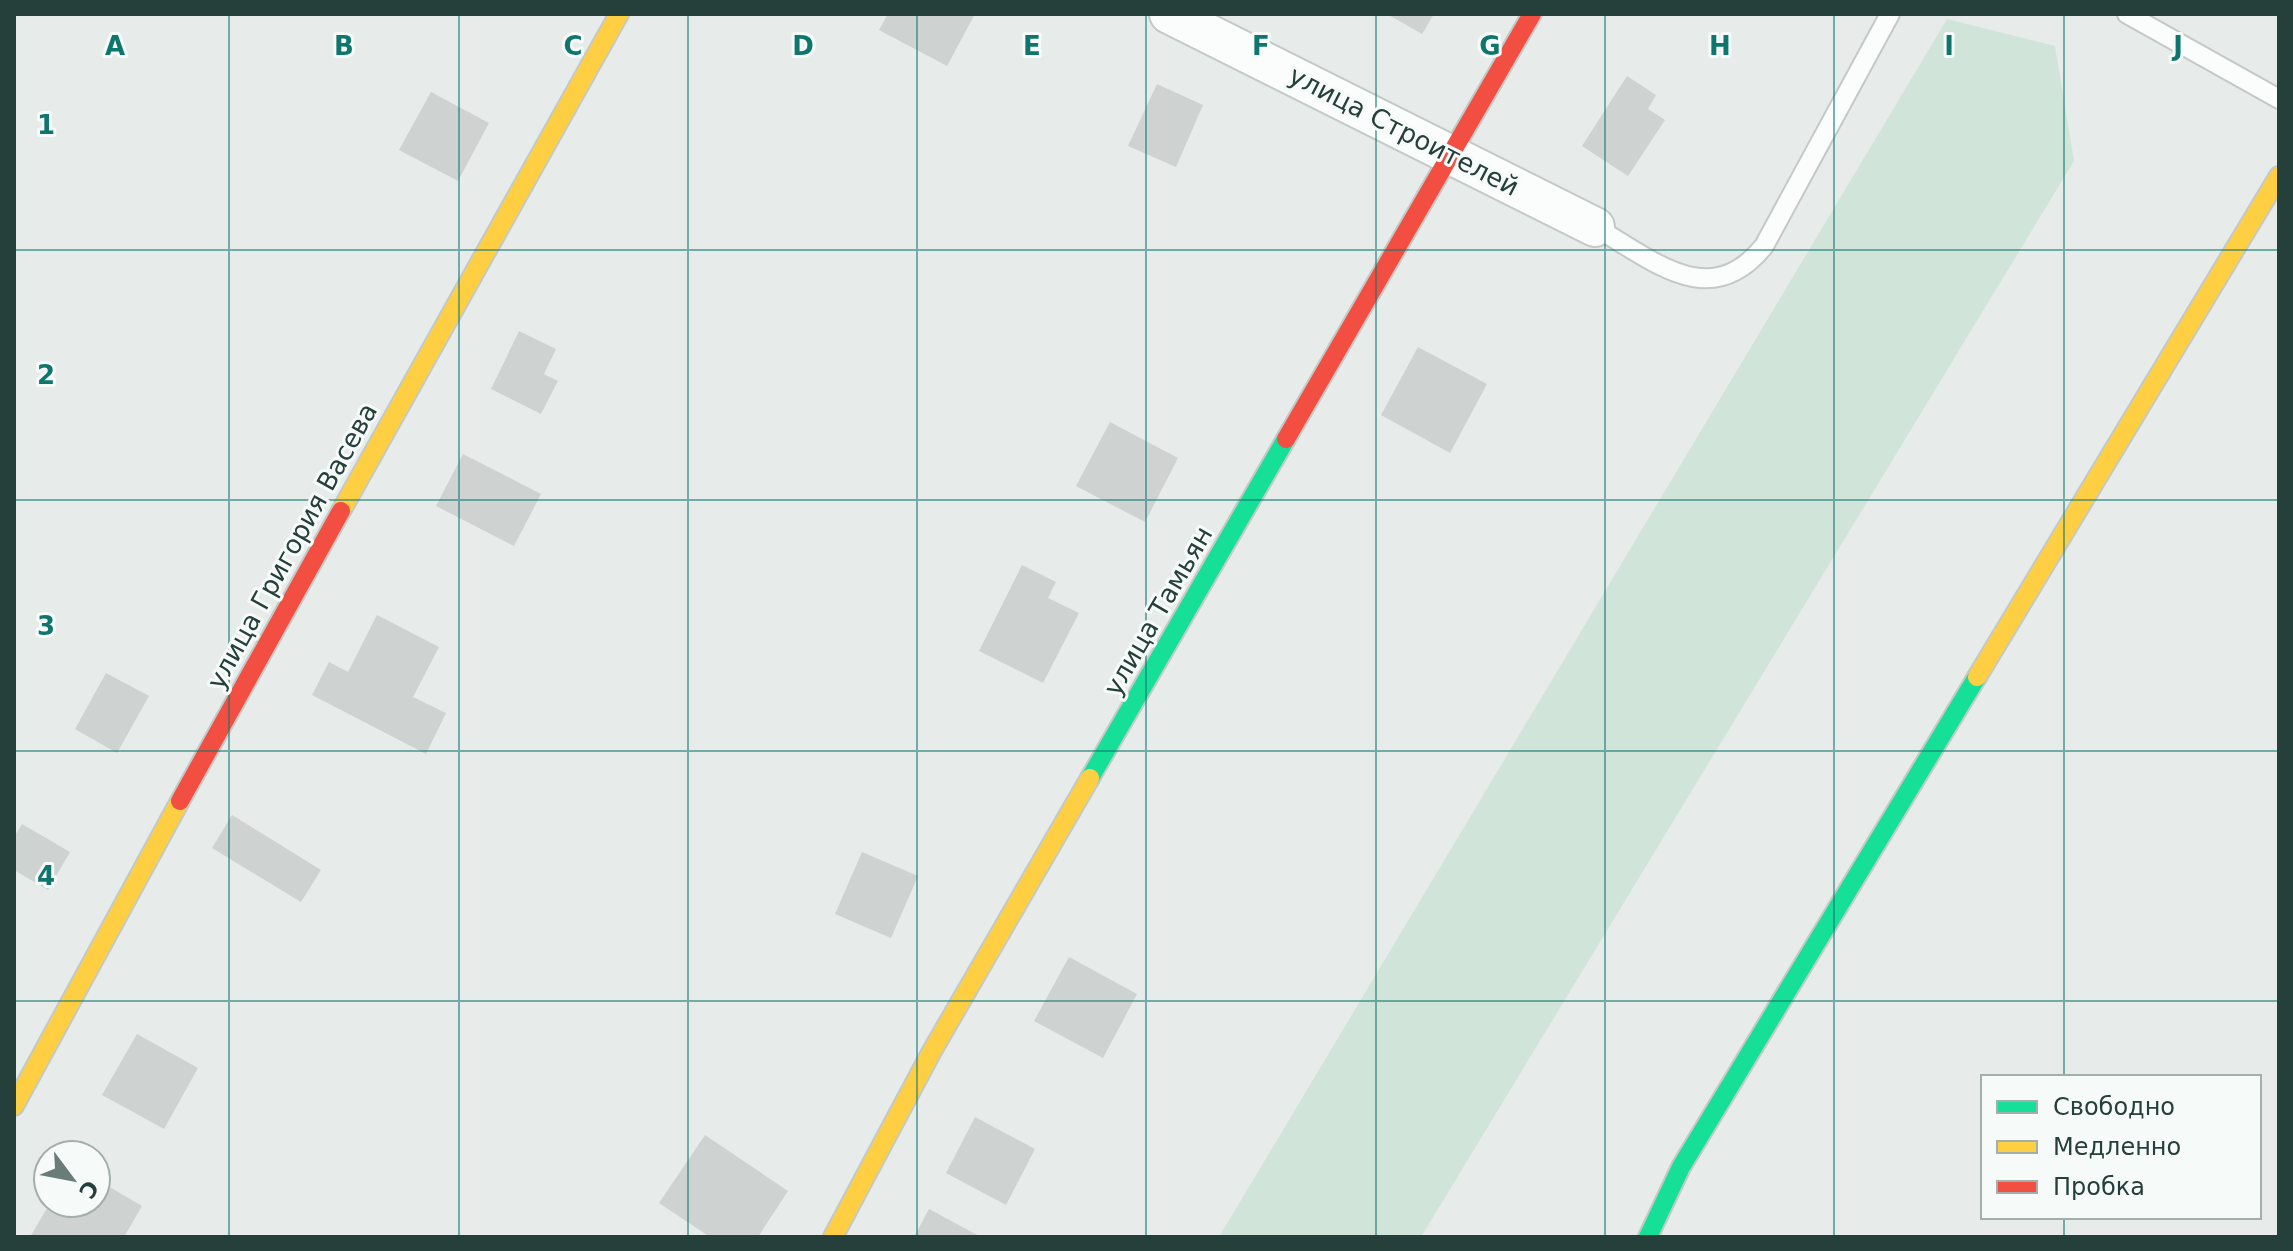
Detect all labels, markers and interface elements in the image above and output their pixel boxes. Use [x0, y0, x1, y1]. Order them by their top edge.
text: A [105, 31, 125, 61]
text: B [334, 31, 354, 61]
text: C [563, 31, 583, 61]
text: D [792, 31, 814, 61]
text: E [1023, 31, 1041, 61]
text: F [1252, 31, 1270, 61]
text: G [1479, 31, 1501, 61]
text: H [1709, 31, 1731, 61]
text: I [1944, 31, 1954, 61]
text: J [2171, 31, 2183, 61]
street label: улица Строителей [1284, 60, 1524, 202]
text: 1 [37, 110, 55, 140]
text: 2 [37, 360, 55, 390]
street label: улица Григория Васева [201, 398, 383, 694]
street label: улица Тамьян [1097, 521, 1219, 701]
text: 3 [37, 611, 55, 641]
text: 4 [37, 861, 55, 891]
legend [1981, 1075, 2261, 1219]
text: Свободно [2053, 1093, 2175, 1121]
text: Медленно [2053, 1133, 2181, 1161]
north arrow [32, 1139, 112, 1219]
text: Пробка [2053, 1173, 2145, 1201]
text: С [74, 1176, 103, 1203]

